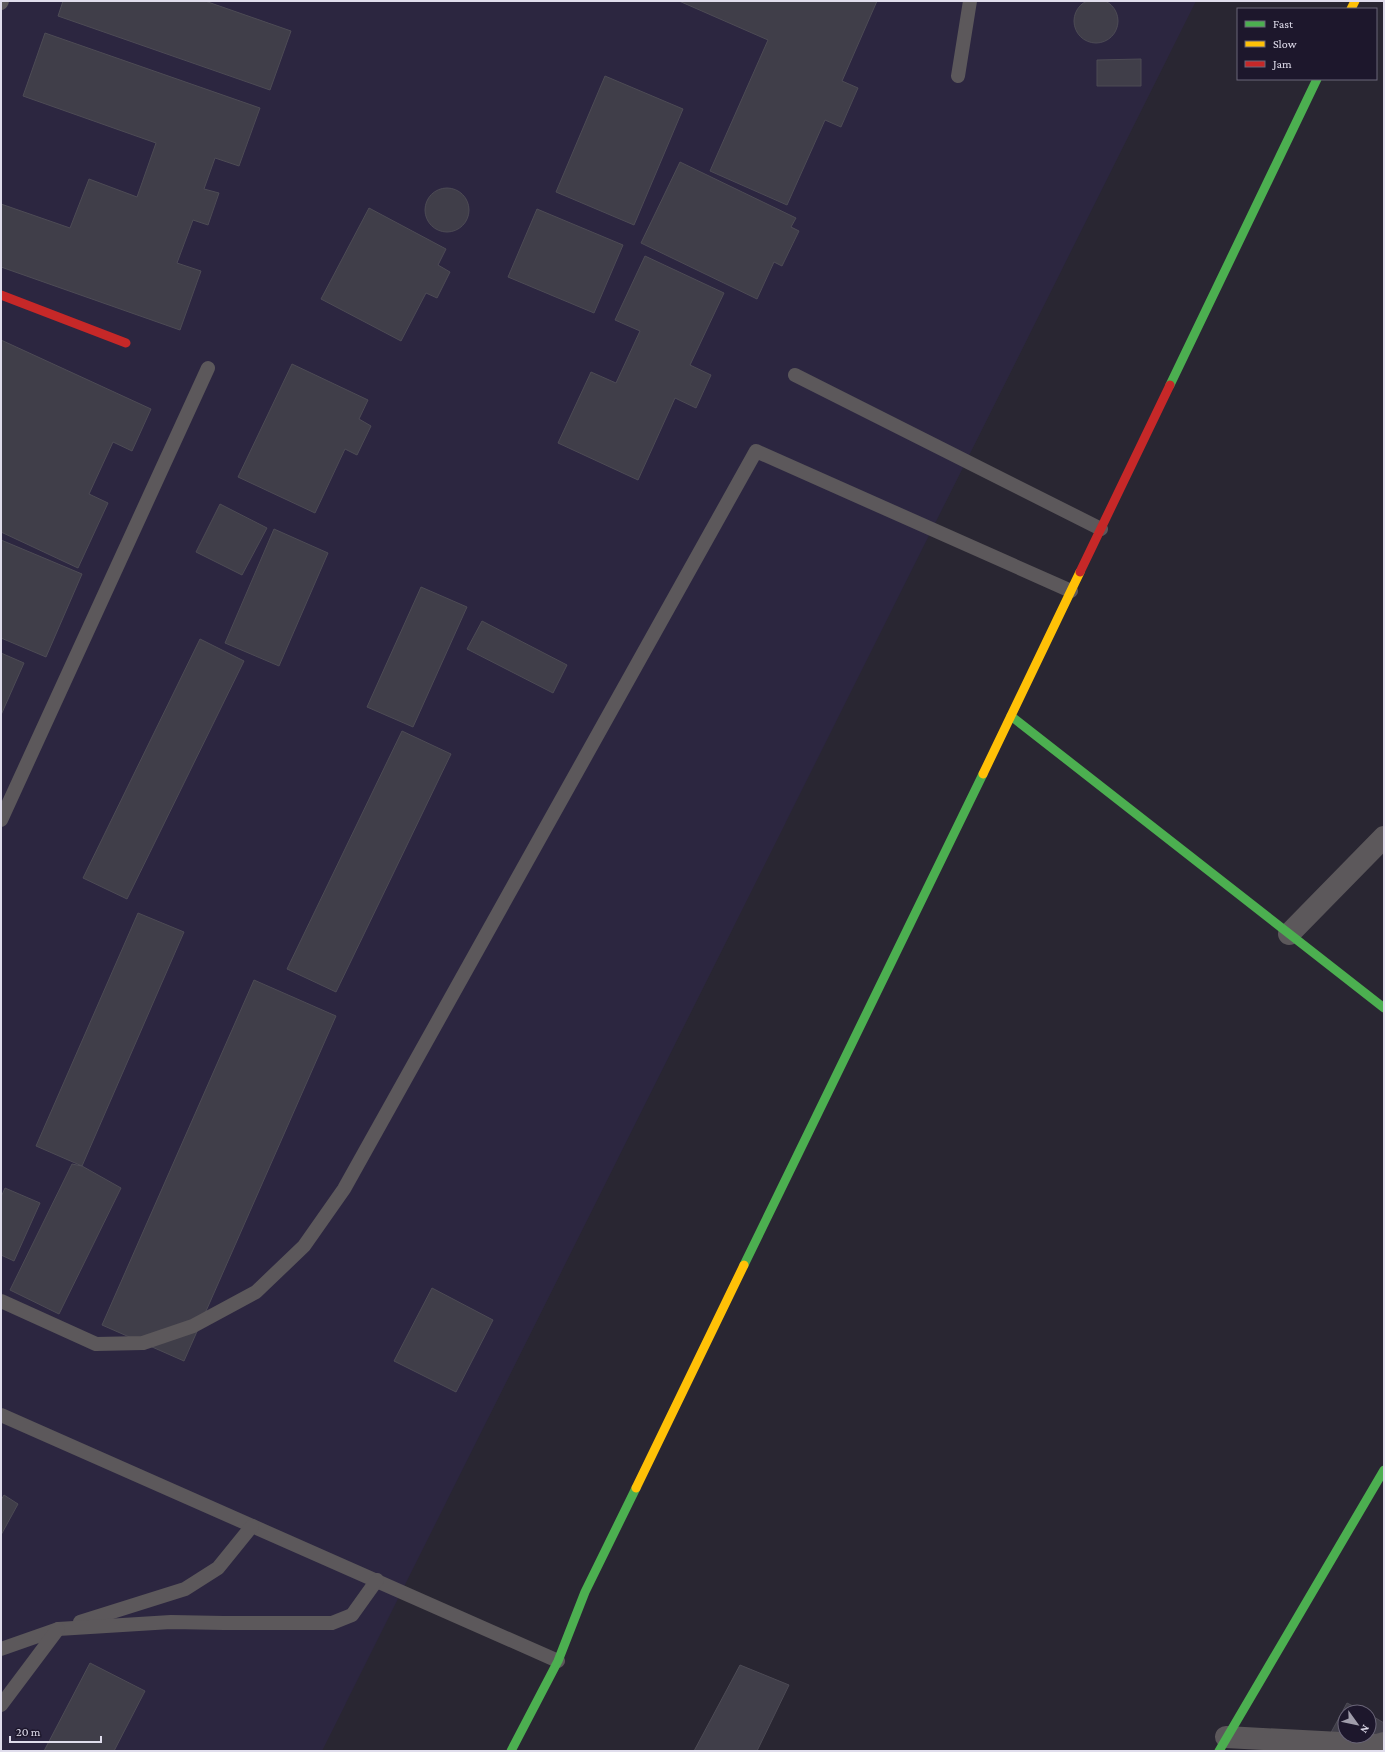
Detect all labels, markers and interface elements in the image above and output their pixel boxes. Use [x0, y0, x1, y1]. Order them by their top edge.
legend [1237, 8, 1377, 80]
text: Fast [1273, 17, 1294, 31]
text: Slow [1273, 37, 1297, 51]
text: Jam [1272, 57, 1292, 71]
north arrow [1337, 1704, 1377, 1744]
scale bar [10, 1718, 101, 1744]
text: N [1358, 1723, 1372, 1736]
text: 20 m [16, 1725, 41, 1739]

